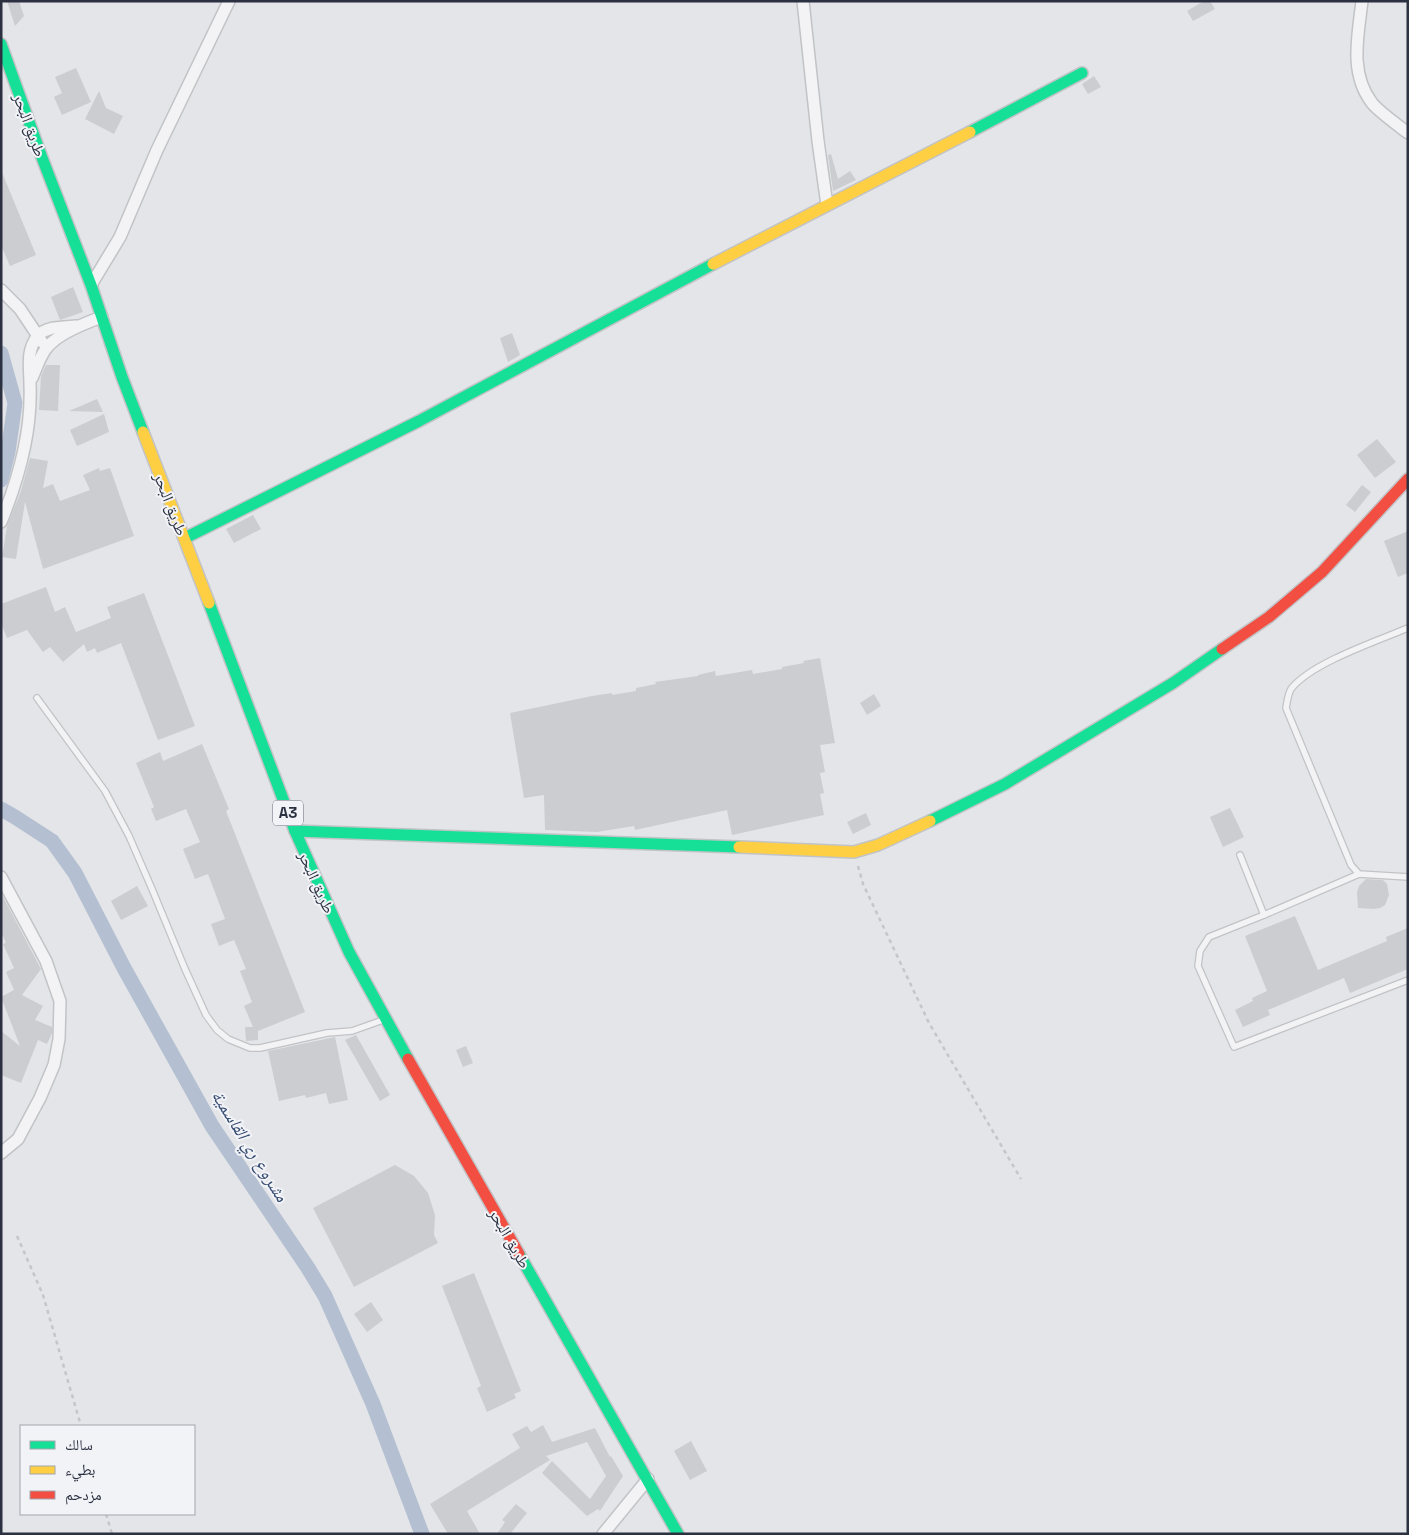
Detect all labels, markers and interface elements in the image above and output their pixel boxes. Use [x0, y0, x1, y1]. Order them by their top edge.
street label: طريق البحر [8, 90, 51, 160]
street label: طريق البحر [149, 469, 192, 539]
road number: A3 [273, 800, 303, 826]
street label: طريق البحر [293, 847, 340, 917]
water label: مشروع ري القاسمية [204, 1086, 294, 1208]
street label: طريق البحر [484, 1204, 535, 1272]
legend [20, 1425, 195, 1515]
text: سالك [65, 1435, 93, 1454]
text: بطيء [65, 1460, 95, 1482]
text: مزدحم [65, 1485, 102, 1505]

